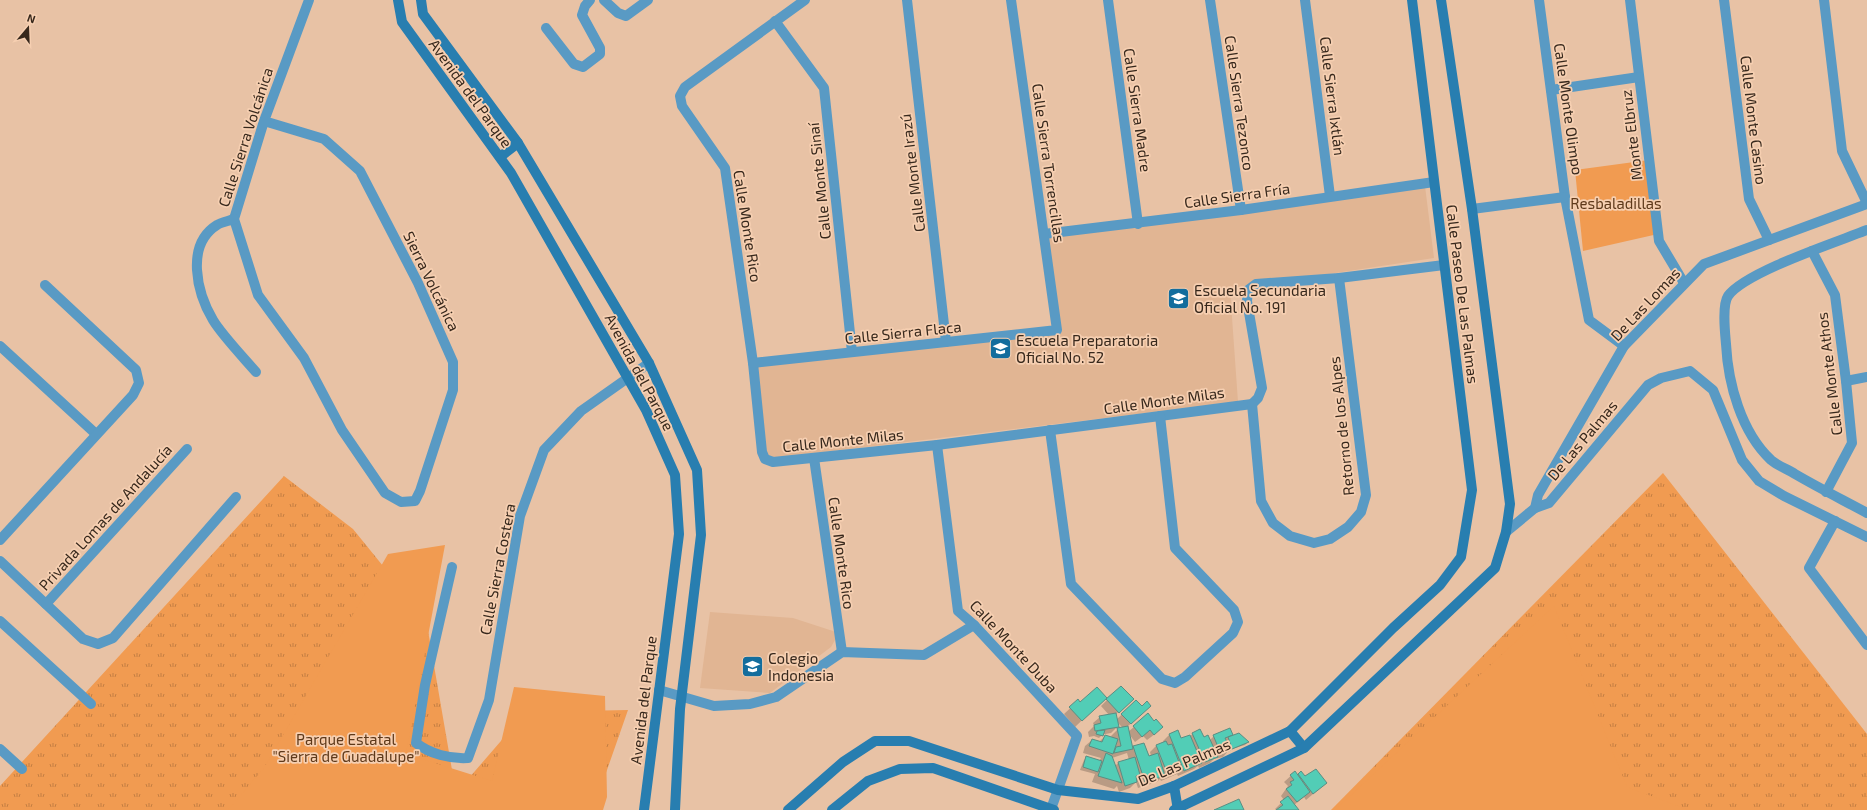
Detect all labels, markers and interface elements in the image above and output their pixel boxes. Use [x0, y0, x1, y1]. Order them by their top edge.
north arrow [8, 8, 48, 48]
text: N [26, 11, 37, 26]
street label: Calle Sierra Tezonco [1222, 34, 1258, 172]
street label: Avenida del Parque [426, 35, 516, 151]
street label: Calle Sierra Ixtlán [1317, 35, 1349, 157]
street label: Calle Monte Olimpo [1551, 42, 1587, 176]
street label: Calle Sierra Madre [1120, 47, 1156, 173]
street label: Calle Monte Casino [1737, 54, 1771, 186]
street label: Calle Sierra Volcánica [214, 65, 276, 209]
street label: Calle Sierra Torrencillas [1029, 82, 1069, 244]
street label: Monte Elbruz [1617, 89, 1645, 181]
street label: Calle Monte Irazú [896, 113, 928, 233]
street label: Calle Monte Sinaí [804, 120, 834, 240]
street label: Calle Monte Rico [730, 169, 766, 283]
street label: Calle Sierra Fría [1183, 179, 1291, 211]
park label: Resbaladillas [1570, 194, 1662, 212]
street label: Calle Paseo De Las Palmas [1443, 203, 1483, 385]
street label: Sierra Volcánica [400, 228, 464, 334]
street label: De Las Lomas [1607, 264, 1683, 344]
place label: Escuela Secundaria Oficial No. 191 [1194, 281, 1326, 316]
school or university icon: Escuela Secundaria Oficial No. 191 [1166, 286, 1192, 312]
street label: Avenida del Parque [602, 311, 678, 433]
street label: Calle Monte Athos [1813, 311, 1845, 437]
street label: Calle Sierra Flaca [844, 317, 962, 347]
place label: Escuela Preparatoria Oficial No. 52 [1016, 331, 1158, 366]
school or university icon: Escuela Preparatoria Oficial No. 52 [987, 336, 1013, 362]
street label: Retorno de los Alpes [1325, 356, 1357, 496]
street label: Calle Monte Milas [1102, 383, 1226, 417]
street label: De Las Palmas [1543, 396, 1621, 484]
street label: Calle Monte Milas [781, 425, 905, 455]
street label: Privada Lomas de Andalucía [35, 440, 175, 594]
street label: Calle Monte Rico [825, 496, 859, 610]
street label: Calle Sierra Costera [475, 502, 519, 636]
street label: Calle Monte Duba [967, 596, 1061, 696]
street label: Avenida del Parque [626, 635, 660, 765]
place label: Colegio Indonesia [768, 649, 834, 684]
school or university icon: Colegio Indonesia [740, 654, 766, 680]
park label: Parque Estatal "Sierra de Guadalupe" [272, 730, 420, 765]
street label: De Las Palmas [1135, 734, 1233, 790]

